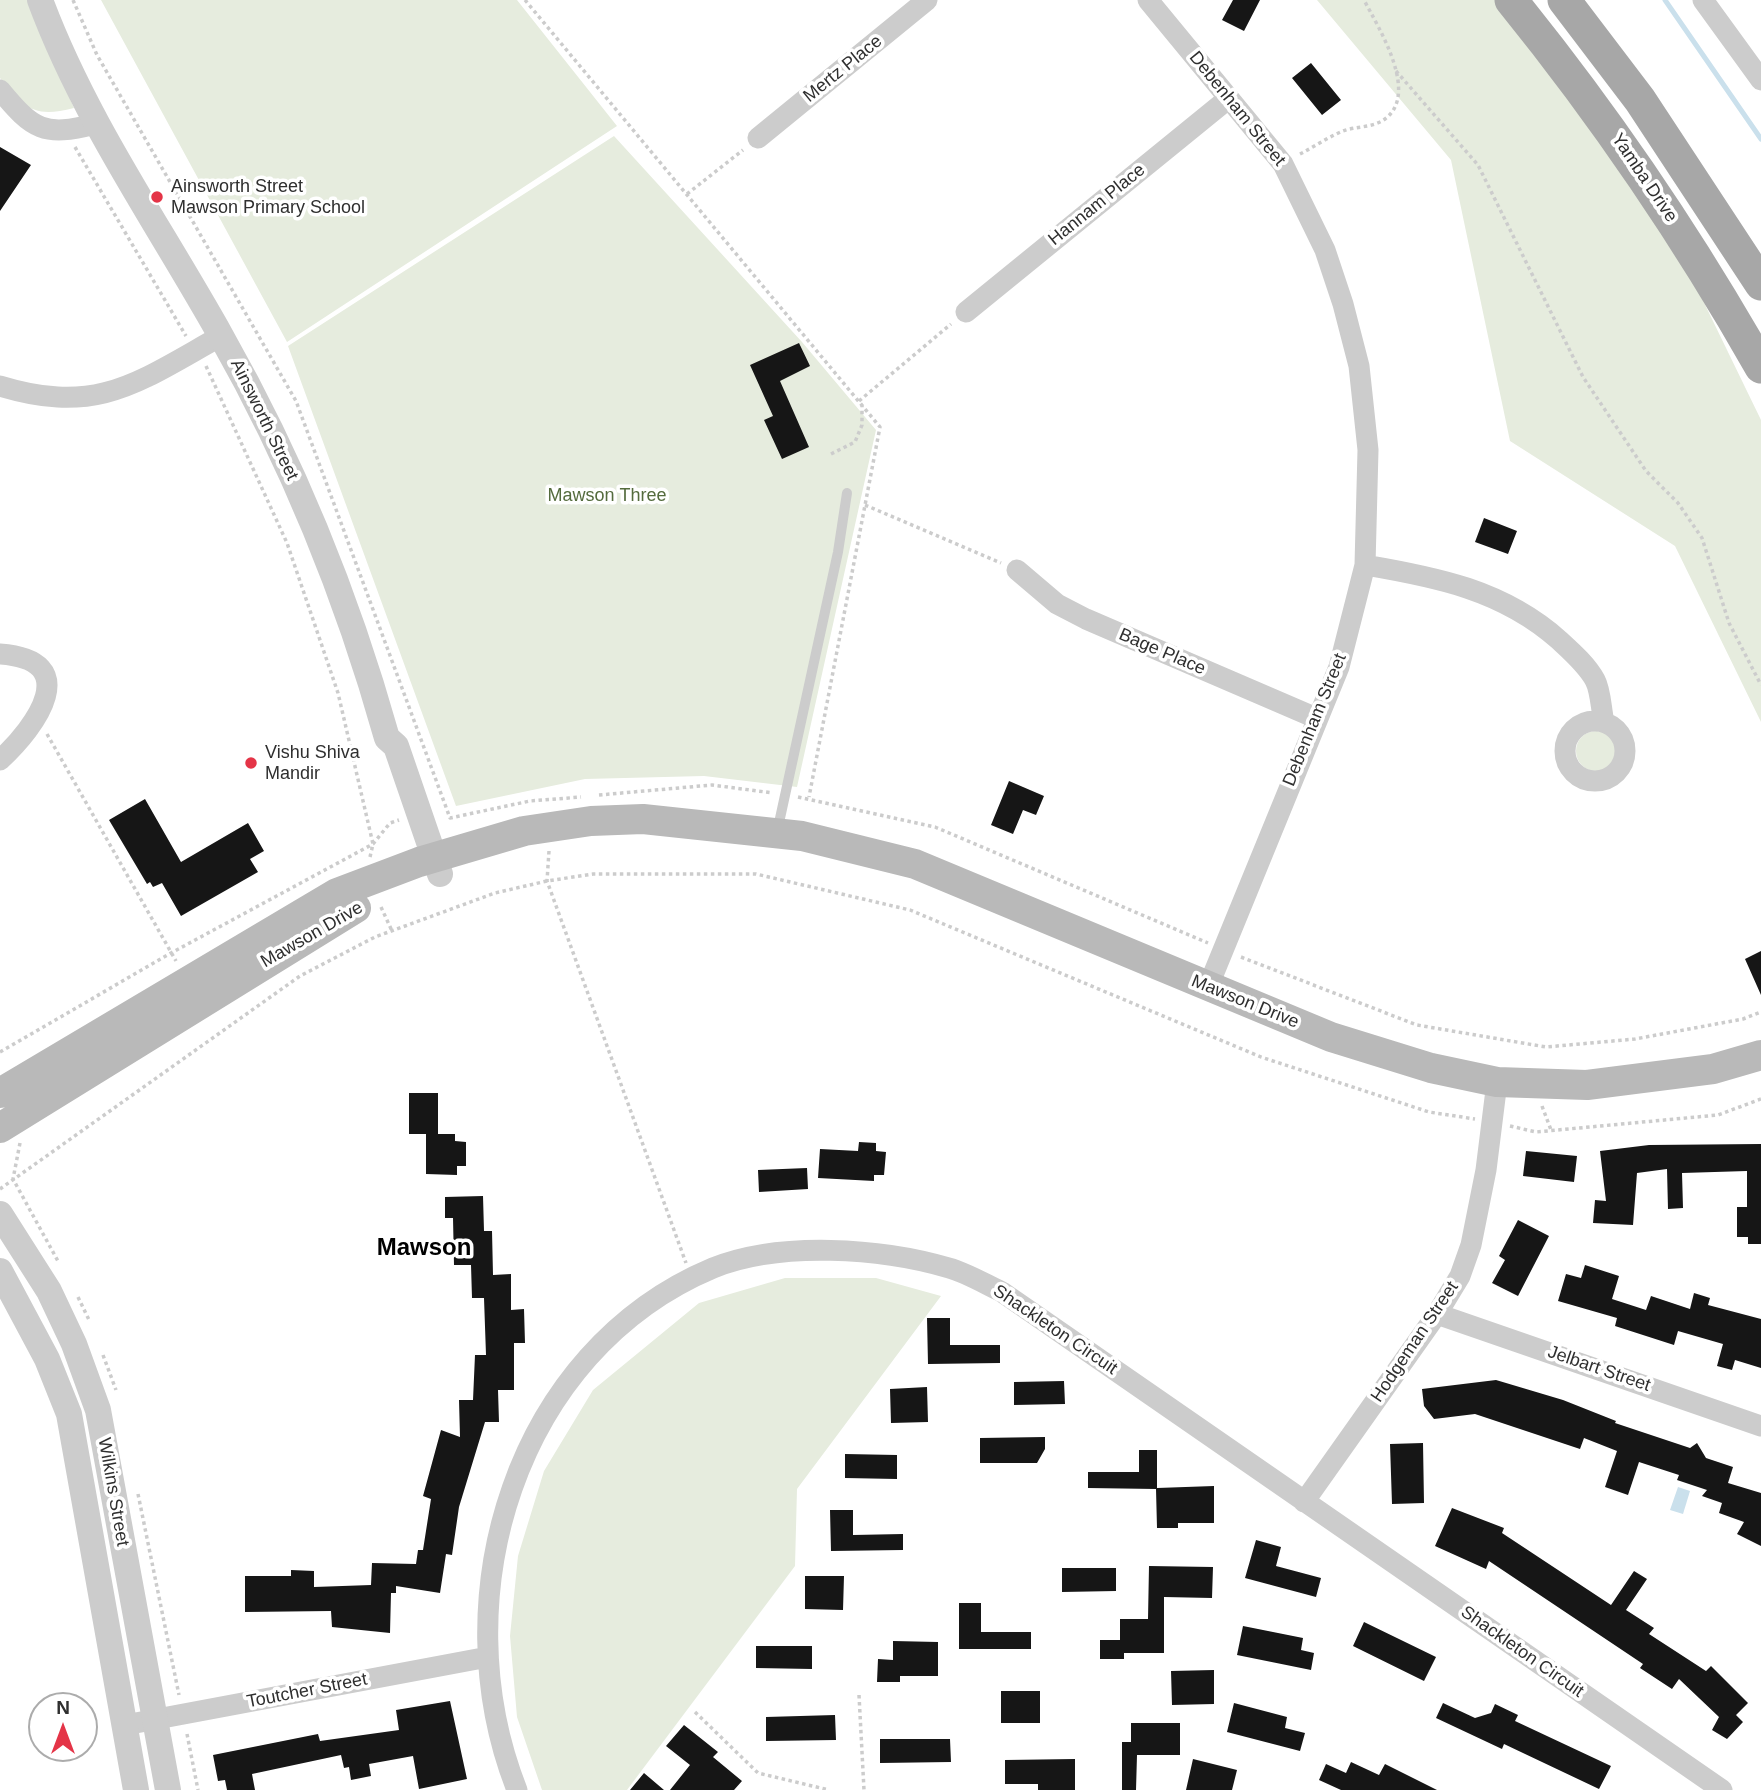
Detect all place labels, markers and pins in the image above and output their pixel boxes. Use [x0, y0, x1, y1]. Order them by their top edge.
place label: Ainsworth Street Mawson Primary School [171, 176, 365, 218]
marker: Ainsworth Street Mawson Primary School [149, 189, 165, 205]
place label: Vishu Shiva Mandir [265, 742, 360, 784]
marker: Vishu Shiva Mandir [243, 755, 259, 771]

